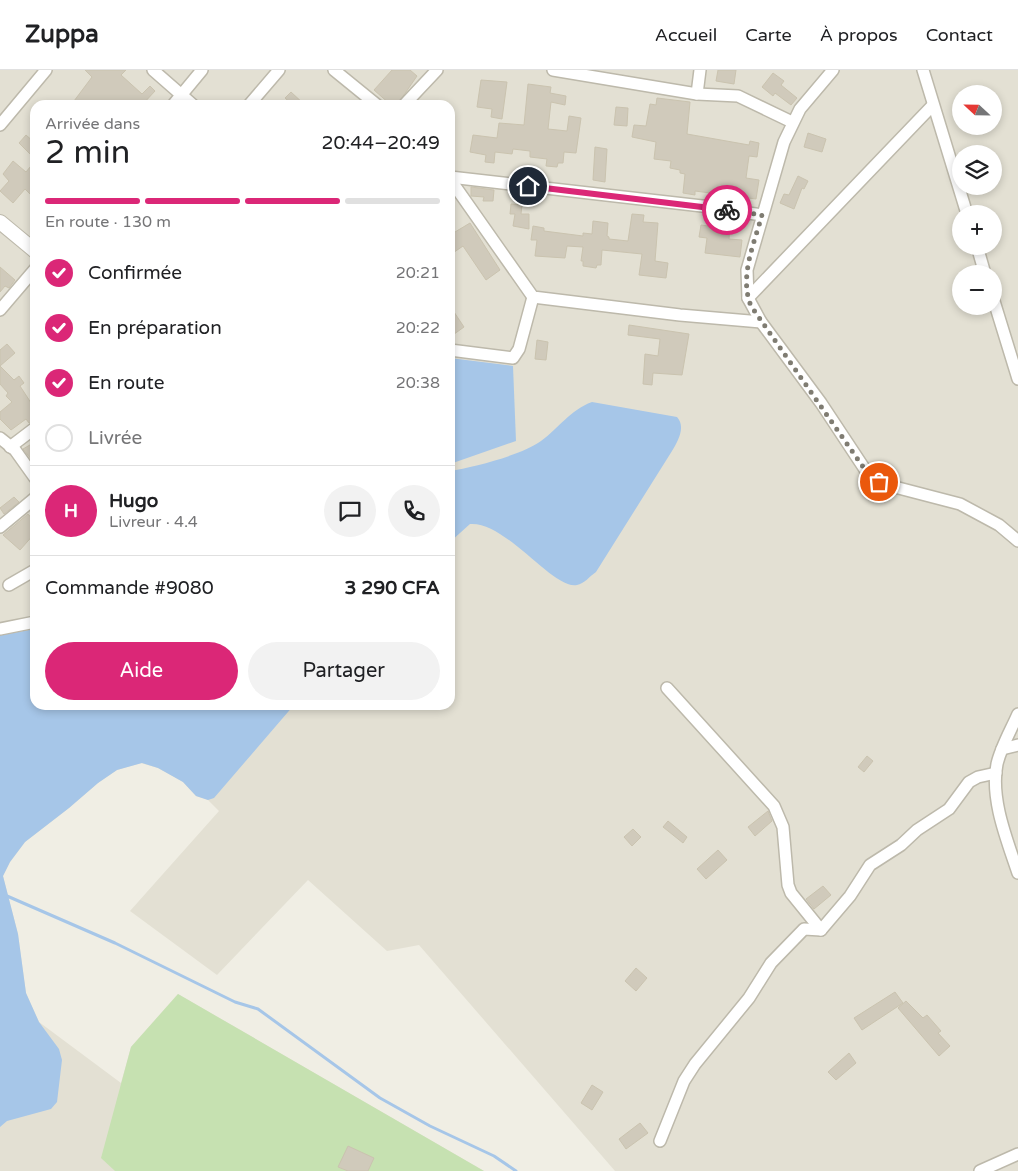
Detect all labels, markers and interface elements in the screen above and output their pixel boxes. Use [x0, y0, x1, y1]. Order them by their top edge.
text: Zuppa [25, 20, 99, 49]
text: Accueil [655, 24, 717, 46]
text: Carte [745, 24, 792, 46]
text: À propos [820, 24, 898, 46]
text: Contact [926, 24, 993, 46]
north arrow [952, 85, 1002, 135]
map controls [952, 85, 1002, 315]
text: Arrivée dans [45, 114, 140, 134]
text: 20:44–20:49 [321, 132, 440, 154]
text: 2 min [45, 134, 130, 172]
button: layers [952, 145, 1002, 195]
pin [507, 165, 549, 207]
icon: home [514, 172, 542, 200]
courier [702, 185, 752, 235]
icon: bike [713, 196, 741, 224]
button: + [952, 205, 1002, 255]
text: En route · 130 m [45, 212, 171, 232]
icon: check [45, 259, 73, 287]
text: Confirmée [88, 262, 182, 284]
text: 20:21 [396, 263, 440, 283]
button: − [952, 265, 1002, 315]
icon: check [45, 314, 73, 342]
text: En préparation [88, 317, 222, 339]
text: 20:22 [396, 318, 440, 338]
icon: check [45, 369, 73, 397]
text: En route [88, 372, 165, 394]
text: 20:38 [396, 373, 440, 393]
text: Livrée [88, 427, 142, 449]
pin [858, 461, 900, 503]
icon: bag [865, 468, 893, 496]
button: chat [324, 485, 376, 537]
button: phone [388, 485, 440, 537]
text: Hugo [109, 490, 158, 512]
text: H [64, 500, 78, 522]
text: Livreur · 4.4 [109, 512, 198, 532]
text: Commande #9080 [45, 577, 214, 599]
text: 3 290 CFA [344, 577, 440, 599]
button: Aide [45, 642, 238, 700]
button: Partager [248, 642, 440, 700]

